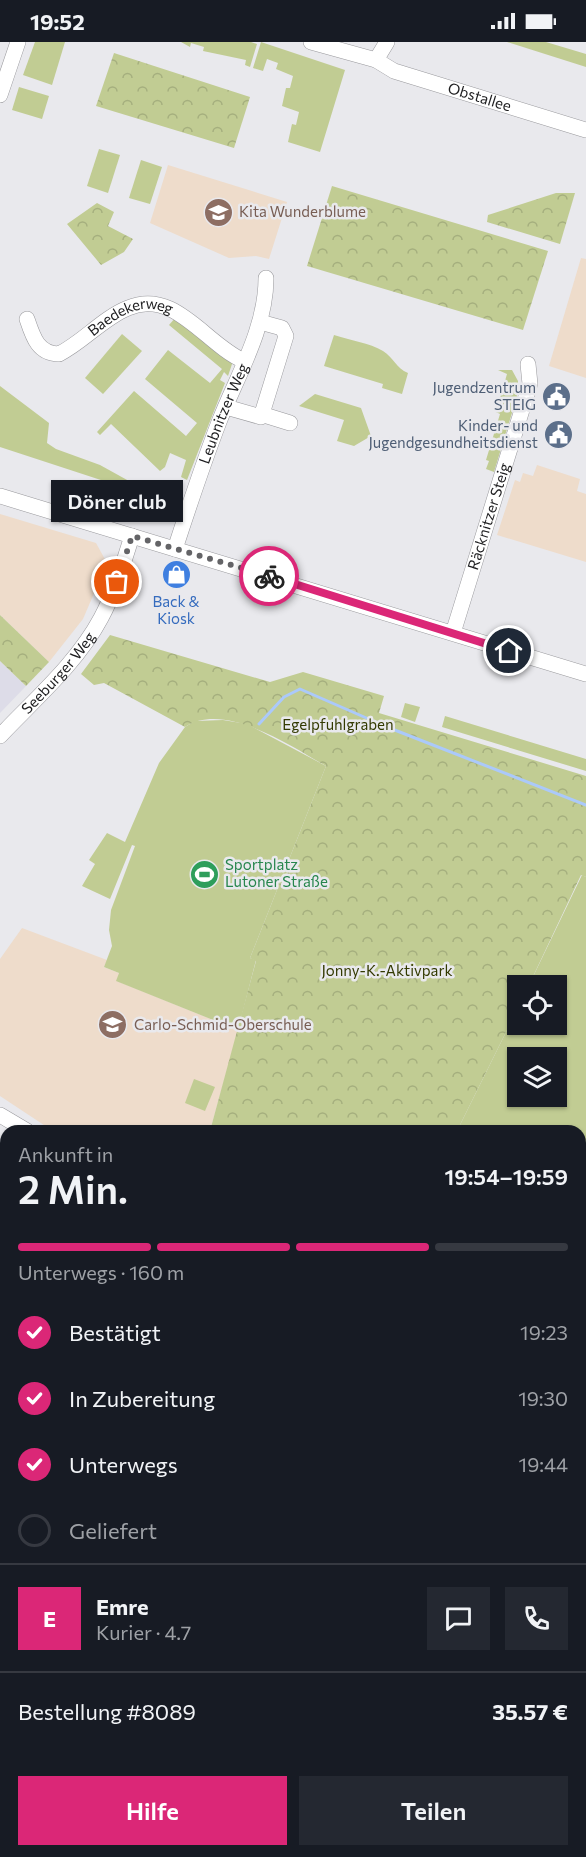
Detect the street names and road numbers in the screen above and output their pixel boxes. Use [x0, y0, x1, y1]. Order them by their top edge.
street label: Obstallee [446, 78, 514, 115]
street label: Baedekerweg [84, 293, 176, 339]
street label: Leubnitzer Weg [194, 360, 252, 466]
street label: Räcknitzer Steig [463, 461, 513, 572]
street label: Seeburger Weg [17, 628, 98, 717]

